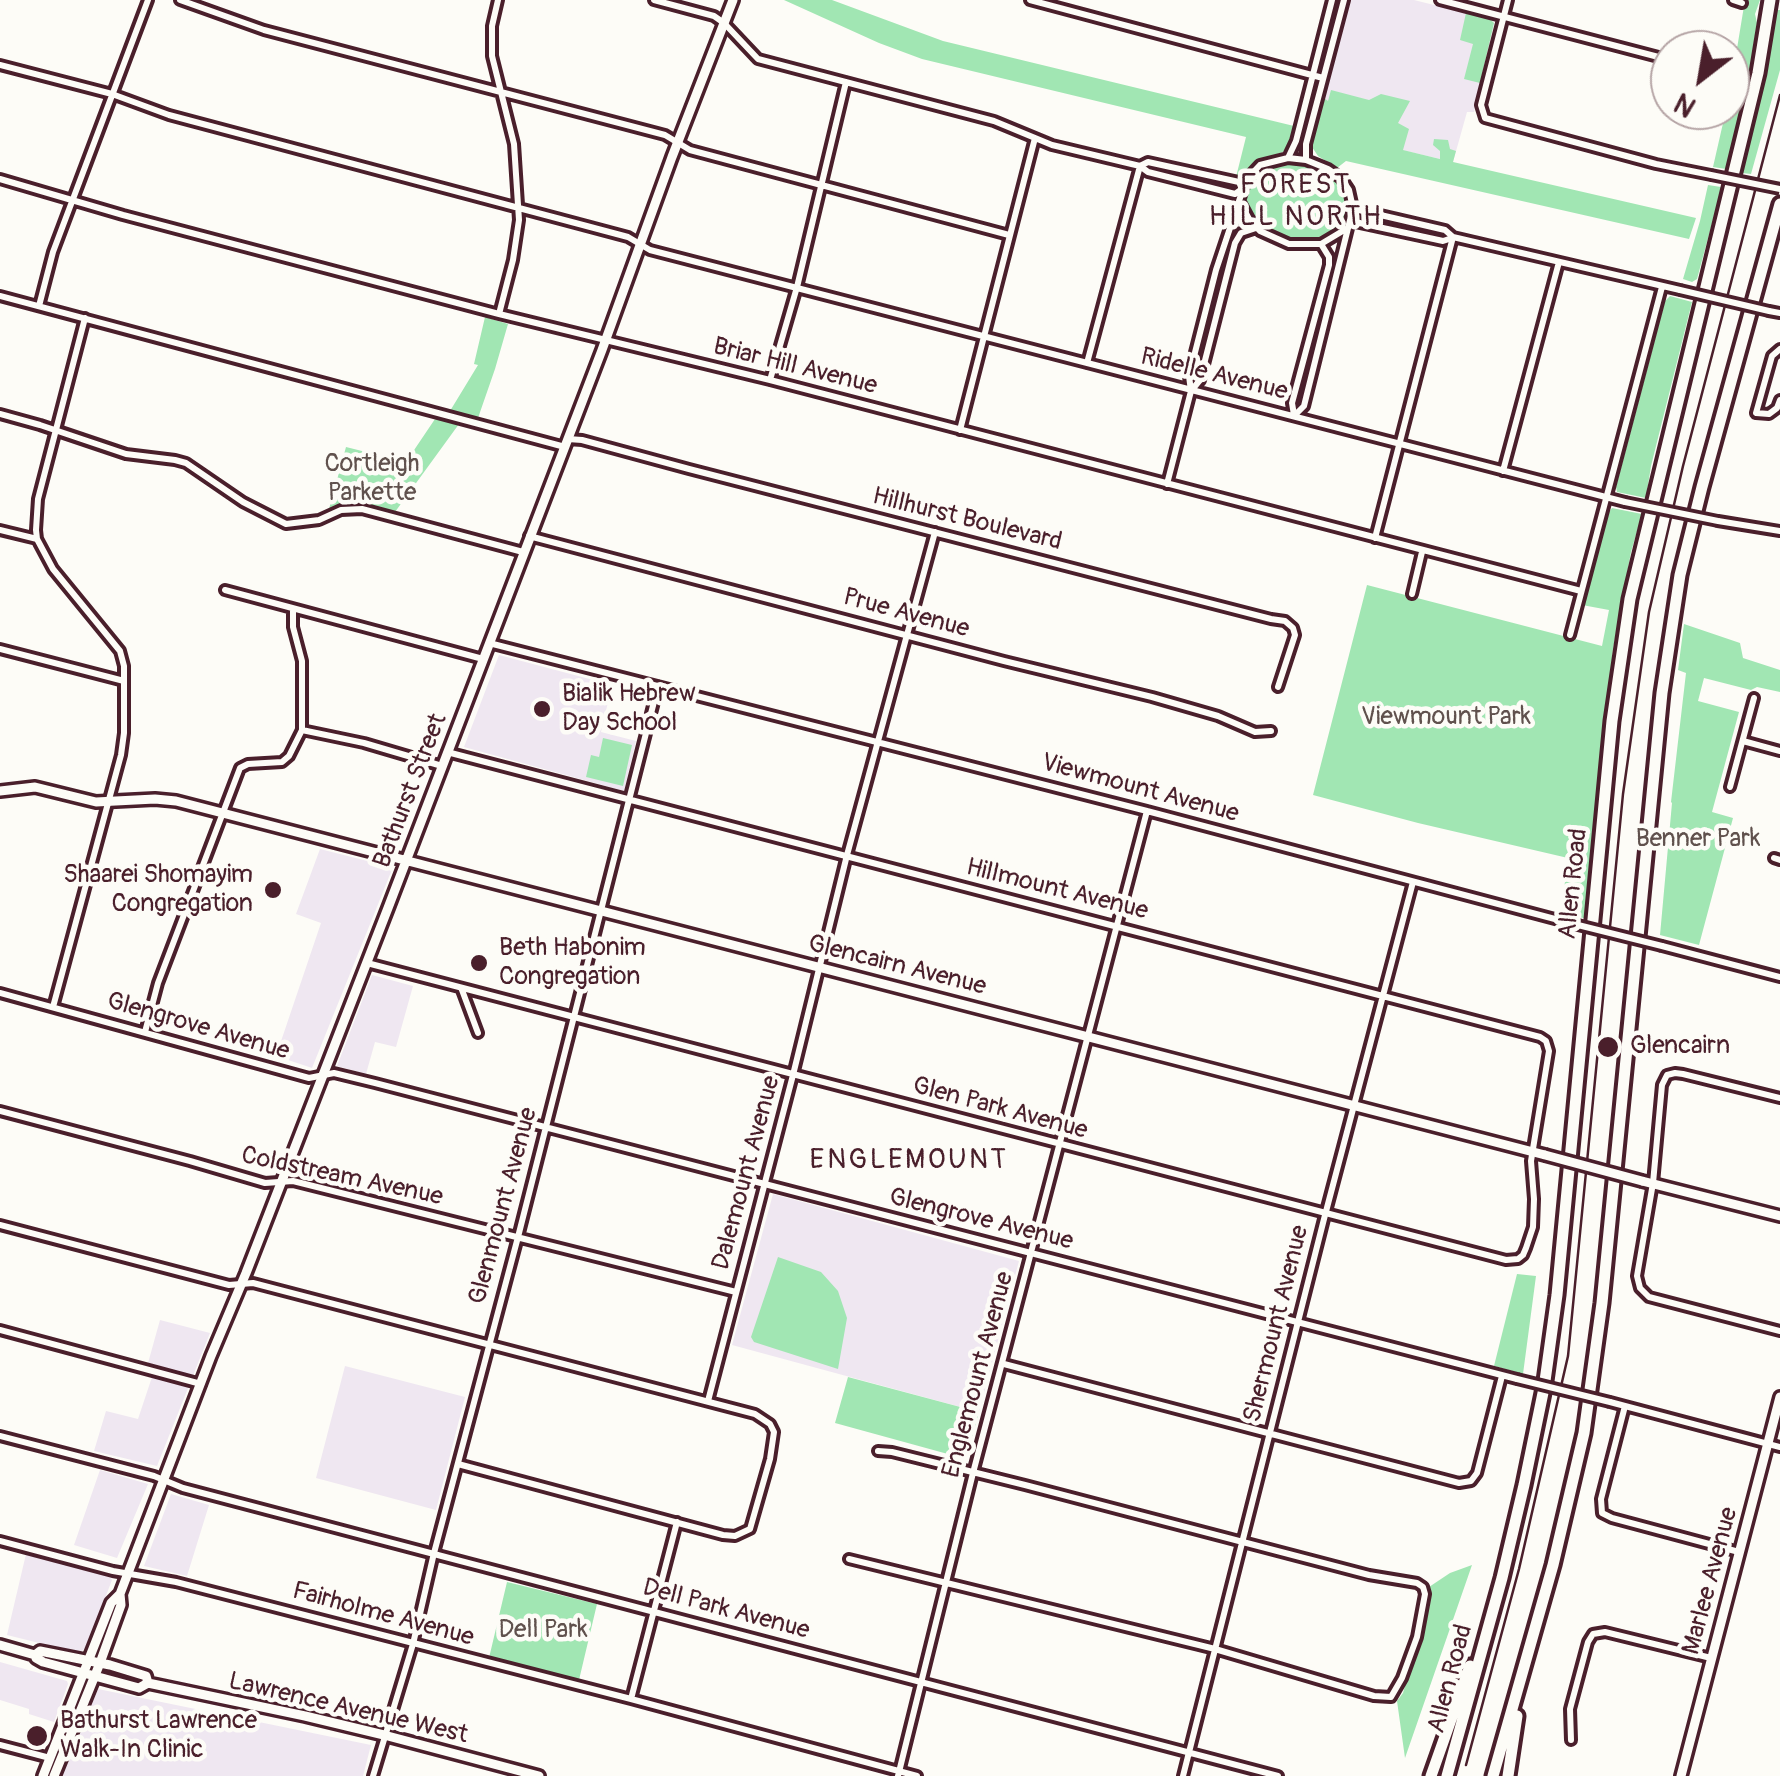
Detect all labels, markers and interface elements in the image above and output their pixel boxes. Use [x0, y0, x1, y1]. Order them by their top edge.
north arrow [1650, 30, 1750, 130]
text: N [1668, 85, 1702, 124]
district label: FOREST HILL NORTH [1209, 169, 1383, 235]
street label: Briar Hill Avenue [710, 332, 880, 402]
street label: Ridelle Avenue [1137, 342, 1291, 408]
park label: Cortleigh Parkette [324, 450, 420, 509]
street label: Hillhurst Boulevard [869, 482, 1065, 558]
street label: Prue Avenue [840, 583, 972, 645]
place label: Bialik Hebrew Day School [562, 680, 696, 739]
marker: Bialik Hebrew Day School [531, 698, 553, 720]
park label: Viewmount Park [1361, 703, 1531, 733]
street label: Bathurst Street [368, 710, 454, 872]
street label: Viewmount Avenue [1038, 748, 1242, 830]
park label: Benner Park [1636, 825, 1760, 855]
street label: Allen Road [1553, 827, 1595, 941]
street label: Hillmount Avenue [963, 853, 1151, 927]
place label: Shaarei Shomayim Congregation [63, 861, 253, 920]
marker: Shaarei Shomayim Congregation [262, 879, 284, 901]
street label: Glencairn Avenue [805, 929, 989, 1003]
place label: Beth Habonim Congregation [499, 934, 646, 993]
marker: Beth Habonim Congregation [468, 952, 490, 974]
street label: Glengrove Avenue [103, 987, 293, 1067]
place label: Glencairn [1630, 1032, 1730, 1062]
marker: Glencairn [1595, 1034, 1621, 1060]
street label: Glen Park Avenue [909, 1071, 1091, 1147]
street label: Dalemount Avenue [707, 1073, 787, 1273]
street label: Glenmount Avenue [463, 1104, 545, 1308]
street label: Coldstream Avenue [239, 1141, 445, 1213]
district label: ENGLEMOUNT [810, 1144, 1008, 1178]
street label: Glengrove Avenue [886, 1183, 1076, 1257]
street label: Shermount Avenue [1238, 1222, 1316, 1426]
street label: Englemount Avenue [937, 1269, 1021, 1481]
street label: Marlee Avenue [1677, 1504, 1745, 1658]
street label: Dell Park Avenue [639, 1573, 813, 1647]
street label: Fairholme Avenue [289, 1576, 477, 1654]
park label: Dell Park [498, 1616, 588, 1646]
street label: Allen Road [1422, 1621, 1480, 1737]
street label: Lawrence Avenue West [225, 1667, 471, 1751]
place label: Bathurst Lawrence Walk-In Clinic [60, 1707, 257, 1766]
marker: Bathurst Lawrence Walk-In Clinic [24, 1723, 50, 1749]

